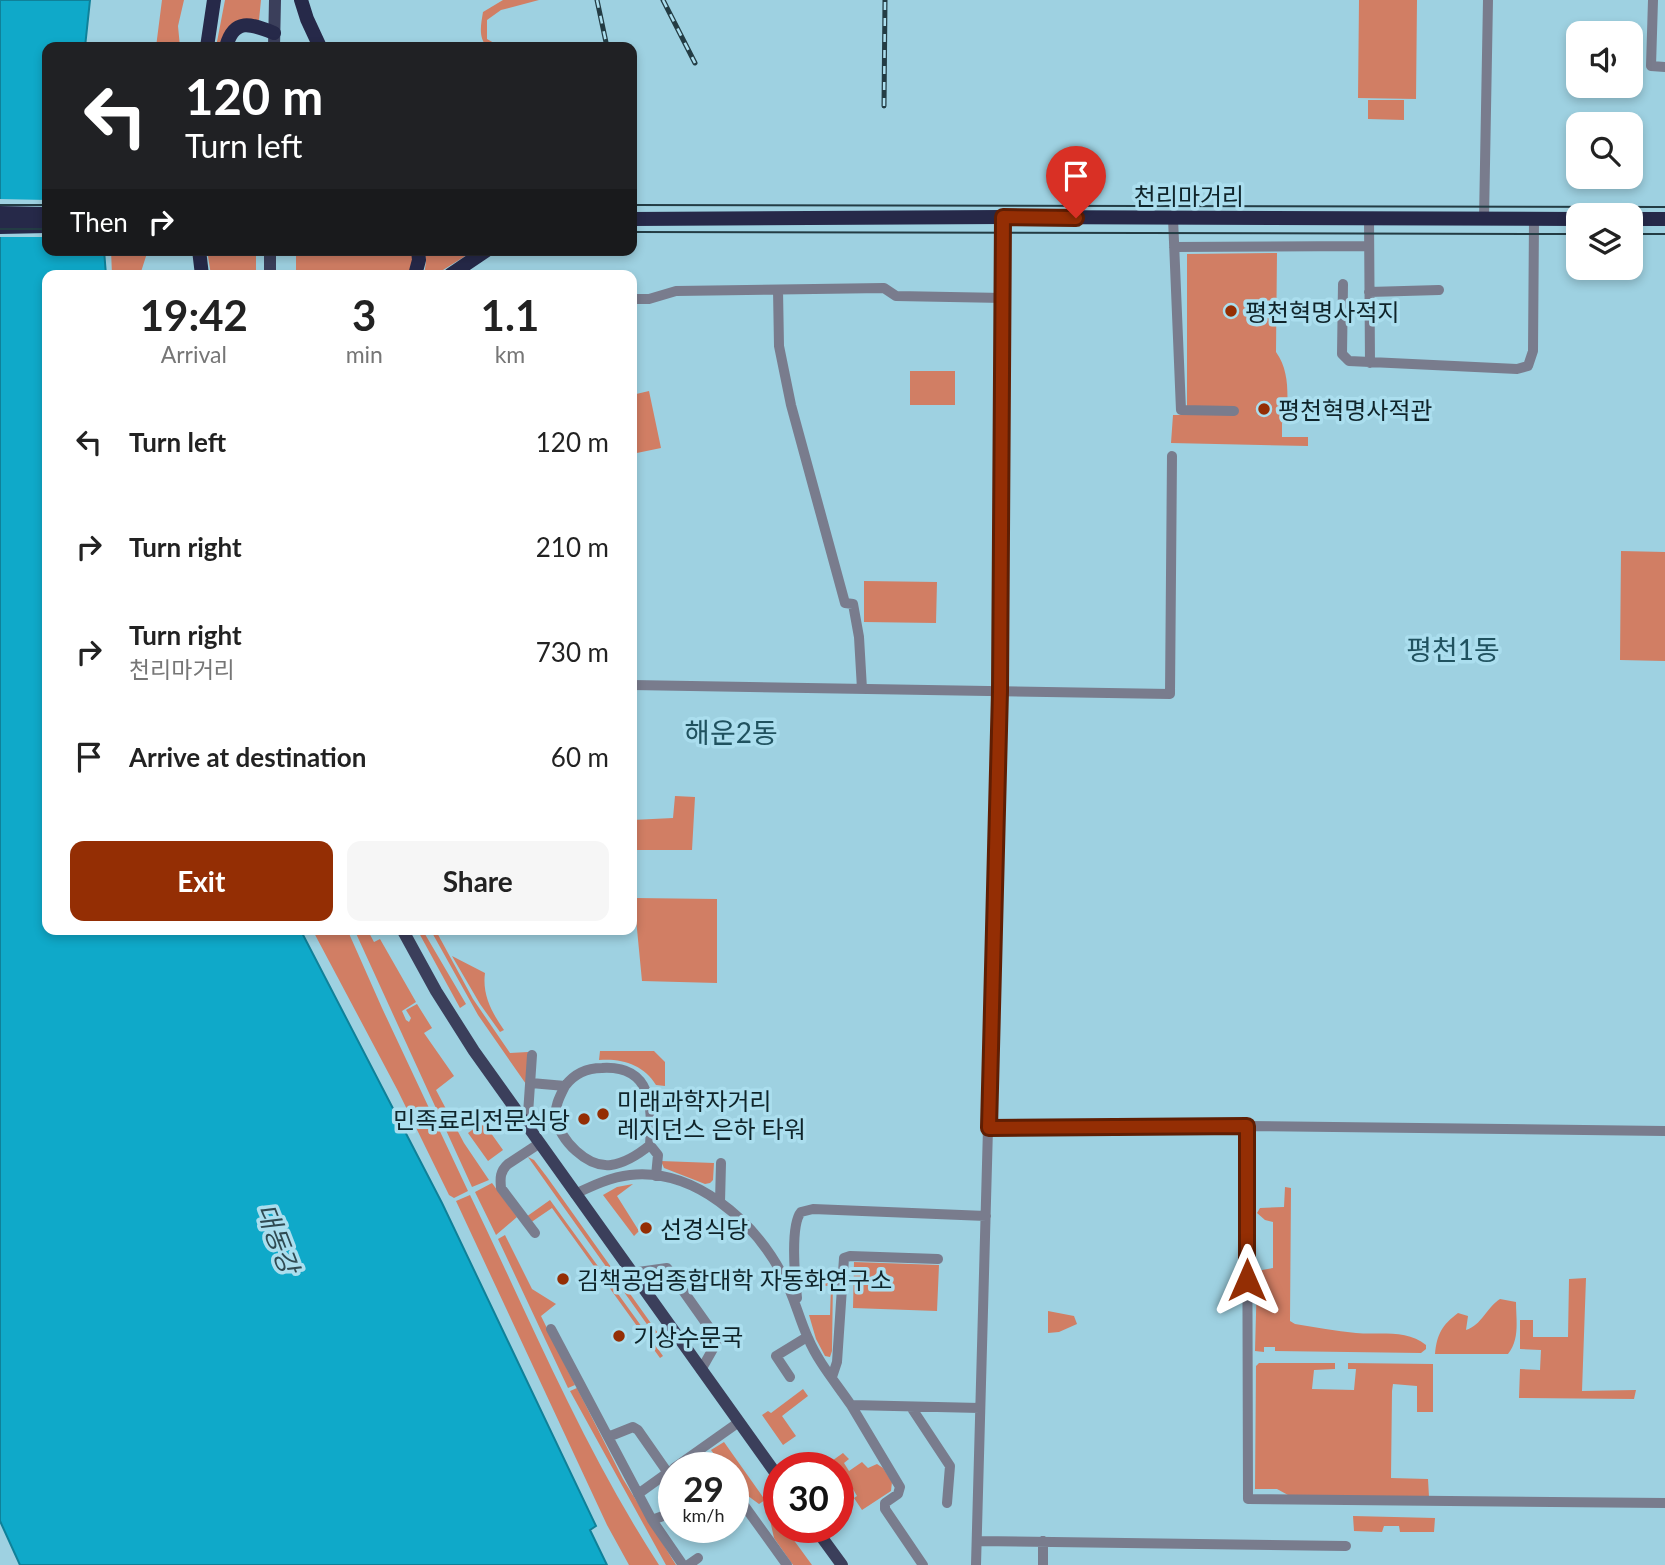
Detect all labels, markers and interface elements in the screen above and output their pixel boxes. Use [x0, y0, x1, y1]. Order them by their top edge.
map controls [1566, 21, 1643, 280]
button: sound [1566, 21, 1643, 98]
text: 120 m [185, 67, 323, 125]
icon: left [70, 70, 161, 161]
button: search [1566, 112, 1643, 189]
text: Turn left [185, 126, 302, 165]
pin [1046, 146, 1106, 218]
icon: arrive [1057, 157, 1095, 195]
street label: 천리마거리 [1134, 181, 1244, 210]
icon: right [142, 203, 180, 241]
button: layers [1566, 203, 1643, 280]
text: Then [70, 206, 128, 238]
text: 19:42 [140, 290, 248, 340]
text: 3 [352, 290, 376, 340]
text: 1.1 [481, 290, 539, 340]
place label: 평천혁명사적지 [1245, 297, 1400, 326]
marker: 평천혁명사적지 [1223, 303, 1239, 319]
text: Arrival [161, 340, 227, 368]
text: min [346, 340, 383, 368]
text: km [495, 340, 525, 368]
place label: 평천혁명사적관 [1278, 395, 1433, 424]
marker: 평천혁명사적관 [1256, 401, 1272, 417]
icon: left [70, 423, 108, 461]
text: Turn left [129, 426, 226, 458]
text: 120 m [536, 426, 609, 458]
icon: right [70, 528, 108, 566]
text: Turn right [129, 531, 242, 563]
text: 210 m [536, 531, 609, 563]
text: Turn right [129, 619, 242, 651]
district label: 평천1동 [1406, 632, 1500, 666]
icon: right [70, 633, 108, 671]
text: 730 m [536, 636, 609, 668]
text: 천리마거리 [129, 655, 235, 683]
district label: 해운2동 [684, 715, 778, 749]
icon: arrive [70, 738, 108, 776]
text: Arrive at destination [129, 741, 366, 773]
text: 60 m [551, 741, 609, 773]
button: Exit [70, 841, 333, 921]
button: Share [347, 841, 609, 921]
place label: 미래과학자거리 레지던스 은하 타워 [617, 1086, 806, 1143]
place label: 민족료리전문식당 [393, 1105, 570, 1134]
marker: 미래과학자거리 레지던스 은하 타워 [595, 1106, 611, 1122]
marker: 민족료리전문식당 [576, 1111, 592, 1127]
water label: 대동강 [250, 1199, 307, 1280]
place label: 선경식당 [660, 1214, 748, 1243]
marker: 선경식당 [638, 1220, 654, 1236]
position arrow [1210, 1243, 1284, 1317]
place label: 김책공업종합대학 자동화연구소 [577, 1265, 892, 1294]
marker: 김책공업종합대학 자동화연구소 [555, 1271, 571, 1287]
place label: 기상수문국 [633, 1322, 743, 1351]
marker: 기상수문국 [611, 1328, 627, 1344]
speed limit sign: 30 [763, 1452, 854, 1543]
text: 29 [683, 1467, 724, 1509]
text: km/h [682, 1504, 725, 1526]

